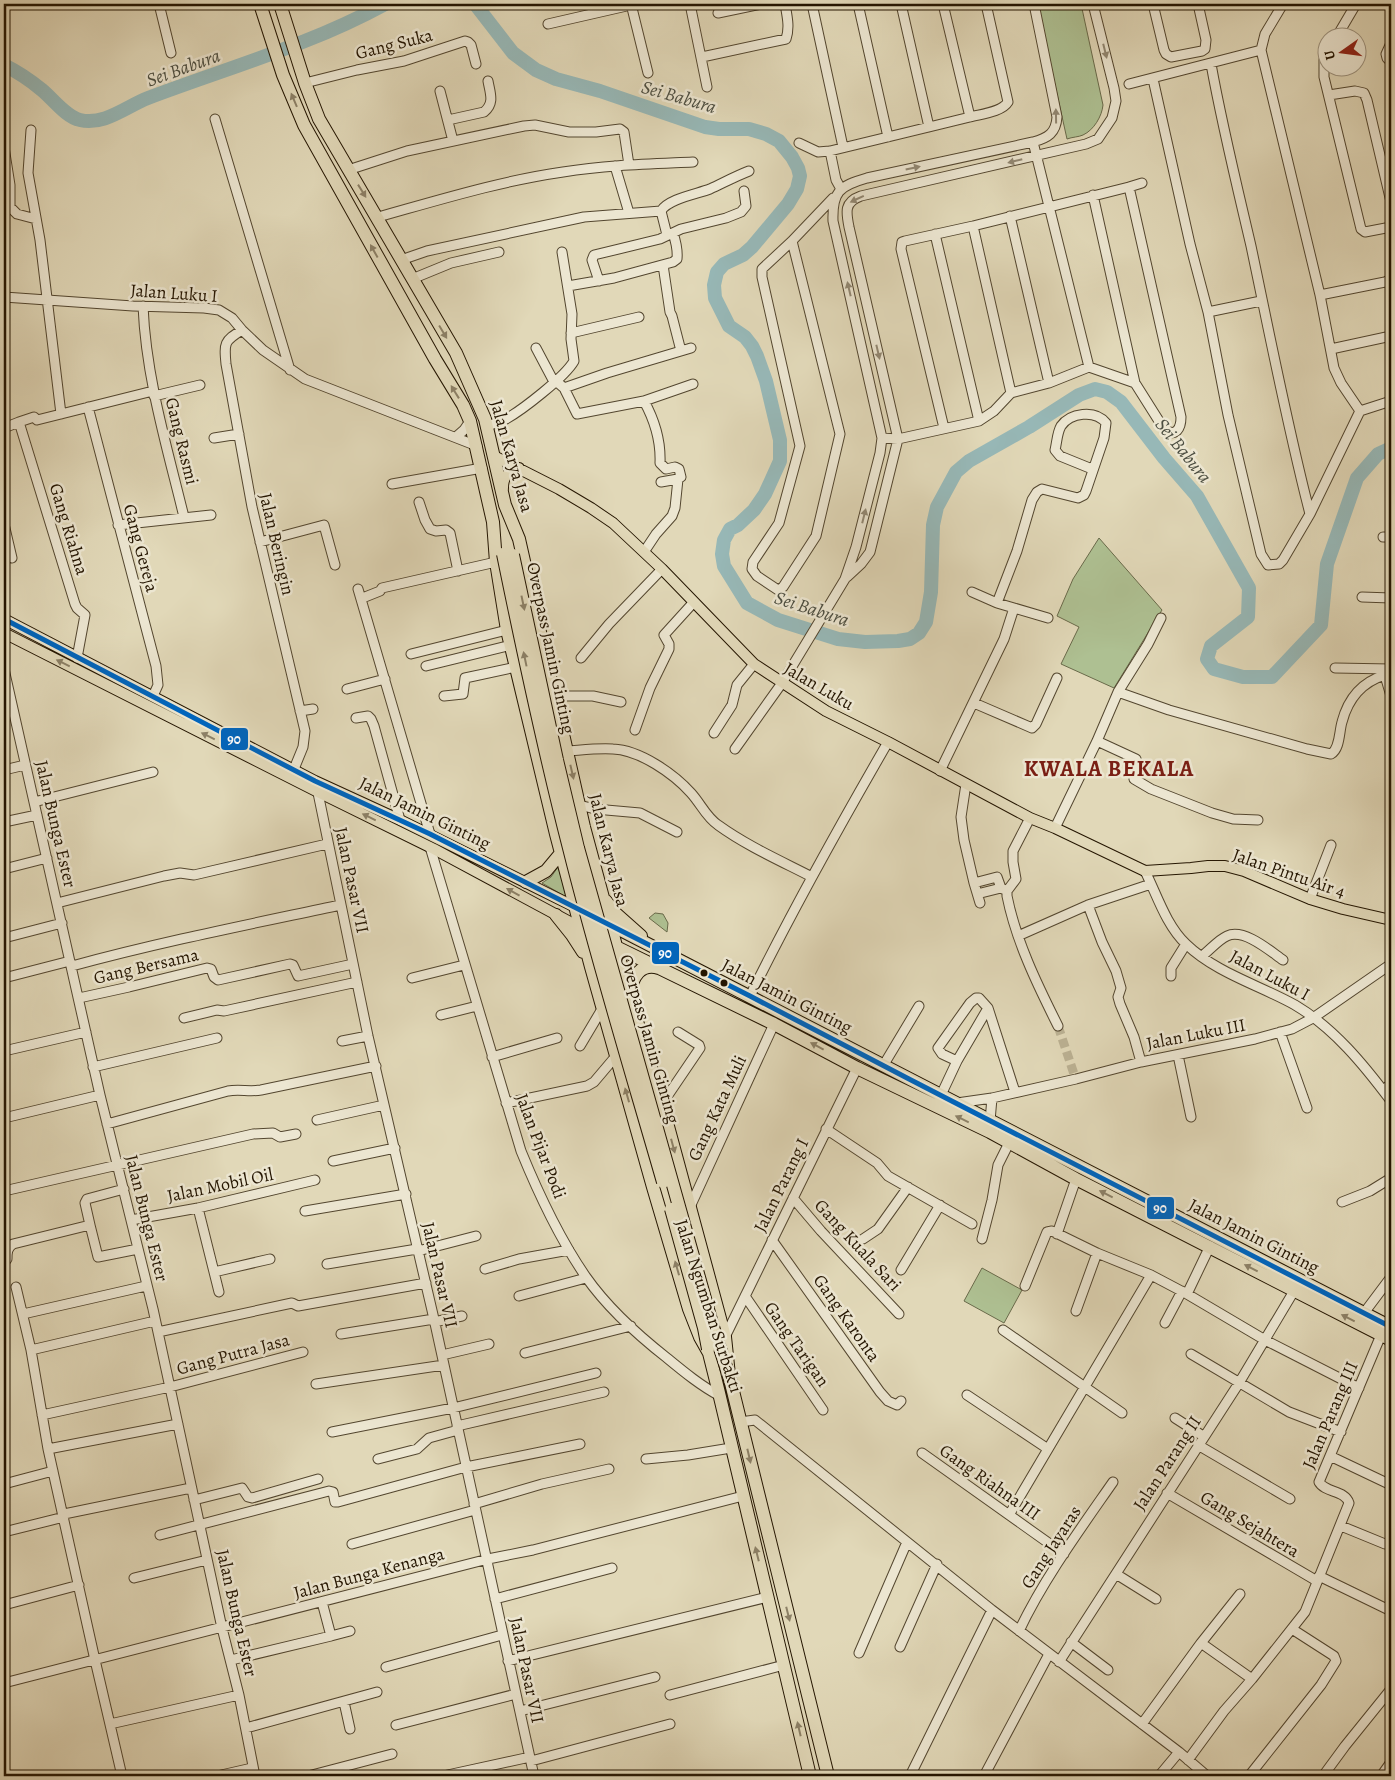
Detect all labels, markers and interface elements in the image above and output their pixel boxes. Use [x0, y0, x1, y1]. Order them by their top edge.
street label: Gang Suka [353, 23, 436, 65]
north arrow [1318, 28, 1368, 78]
water label: Sei Babura [143, 43, 224, 93]
one-way arrow [1101, 44, 1109, 59]
text: U [1320, 48, 1340, 62]
water label: Sei Babura [638, 74, 719, 120]
one-way arrow [289, 93, 297, 107]
one-way arrow [1052, 108, 1060, 124]
one-way arrow [1007, 157, 1022, 165]
one-way arrow [905, 164, 920, 172]
one-way arrow [357, 184, 366, 198]
one-way arrow [850, 195, 865, 203]
one-way arrow [370, 245, 379, 258]
street label: Jalan Luku I [129, 278, 219, 308]
one-way arrow [844, 281, 852, 297]
one-way arrow [439, 325, 448, 338]
one-way arrow [874, 345, 882, 360]
one-way arrow [451, 386, 460, 399]
street label: Gang Rasmi [160, 395, 204, 487]
street label: Jalan Karya Jasa [485, 397, 540, 515]
water label: Sei Babura [1149, 413, 1218, 489]
street label: Gang Riahna [44, 480, 95, 578]
street label: Jalan Beringin [254, 490, 300, 598]
street label: Gang Gereja [118, 501, 164, 595]
one-way arrow [860, 508, 868, 523]
street label: Overpass Jamin Ginting [521, 560, 581, 736]
water label: Sei Babura [771, 585, 852, 633]
one-way arrow [520, 595, 528, 611]
one-way arrow [521, 652, 529, 667]
street label: Jalan Luku [779, 656, 859, 716]
one-way arrow [56, 659, 70, 667]
line badge: 90 [220, 727, 249, 751]
text: 90 [227, 730, 241, 749]
one-way arrow [201, 732, 215, 740]
district label: KWALA BEKALA [1024, 754, 1194, 784]
street label: Jalan Bunga Ester [30, 758, 82, 890]
one-way arrow [568, 765, 576, 780]
street label: Jalan Jamin Ginting [355, 771, 495, 855]
street label: Jalan Karya Jasa [583, 791, 635, 910]
one-way arrow [362, 813, 376, 821]
street label: Jalan Pasar VII [329, 825, 375, 935]
street label: Jalan Pintu Air 4 [1229, 842, 1349, 904]
one-way arrow [506, 887, 520, 896]
line badge: 90 [651, 941, 680, 965]
street label: Gang Bersama [91, 942, 202, 990]
text: 90 [658, 944, 672, 963]
street label: Jalan Luku I [1226, 944, 1314, 1006]
street label: Overpass Jamin Ginting [614, 952, 686, 1126]
street label: Jalan Jamin Ginting [718, 953, 856, 1039]
unlabelled marker [699, 968, 709, 978]
unlabelled marker [719, 978, 729, 988]
street label: Jalan Luku III [1144, 1013, 1248, 1055]
one-way arrow [810, 1042, 824, 1051]
street label: Gang Kata Muli [682, 1051, 752, 1165]
one-way arrow [622, 1087, 630, 1102]
street label: Jalan Pijar Podi [510, 1090, 572, 1202]
one-way arrow [955, 1115, 969, 1123]
street label: Jalan Parang I [748, 1134, 814, 1236]
one-way arrow [669, 1138, 677, 1153]
street label: Jalan Bunga Ester [120, 1152, 174, 1284]
street label: Jalan Mobil Oil [165, 1162, 276, 1208]
one-way arrow [1099, 1190, 1113, 1198]
street label: Jalan Jamin Ginting [1185, 1193, 1323, 1279]
street label: Gang Kuala Sari [809, 1194, 907, 1296]
line badge: 90 [1146, 1196, 1175, 1220]
text: 90 [1153, 1199, 1167, 1218]
street label: Jalan Ngumban Surbakti [670, 1216, 748, 1396]
street label: Jalan Pasar VII [416, 1220, 464, 1330]
one-way arrow [672, 1260, 680, 1275]
one-way arrow [1244, 1264, 1258, 1272]
street label: Gang Karonta [808, 1269, 886, 1367]
street label: Gang Tarigan [759, 1297, 835, 1392]
one-way arrow [1341, 1314, 1355, 1322]
street label: Gang Putra Jasa [174, 1327, 293, 1381]
street label: Jalan Parang III [1296, 1357, 1364, 1473]
street label: Jalan Parang II [1127, 1411, 1207, 1515]
street label: Gang Riahna III [935, 1438, 1045, 1526]
one-way arrow [745, 1448, 753, 1464]
street label: Gang Sejahtera [1196, 1485, 1304, 1563]
street label: Gang Jayaras [1015, 1501, 1087, 1593]
street label: Jalan Bunga Kenanga [291, 1541, 448, 1605]
one-way arrow [753, 1546, 761, 1561]
street label: Jalan Bunga Ester [211, 1547, 263, 1679]
one-way arrow [784, 1606, 792, 1621]
street label: Jalan Pasar VII [504, 1615, 550, 1725]
one-way arrow [795, 1721, 803, 1736]

